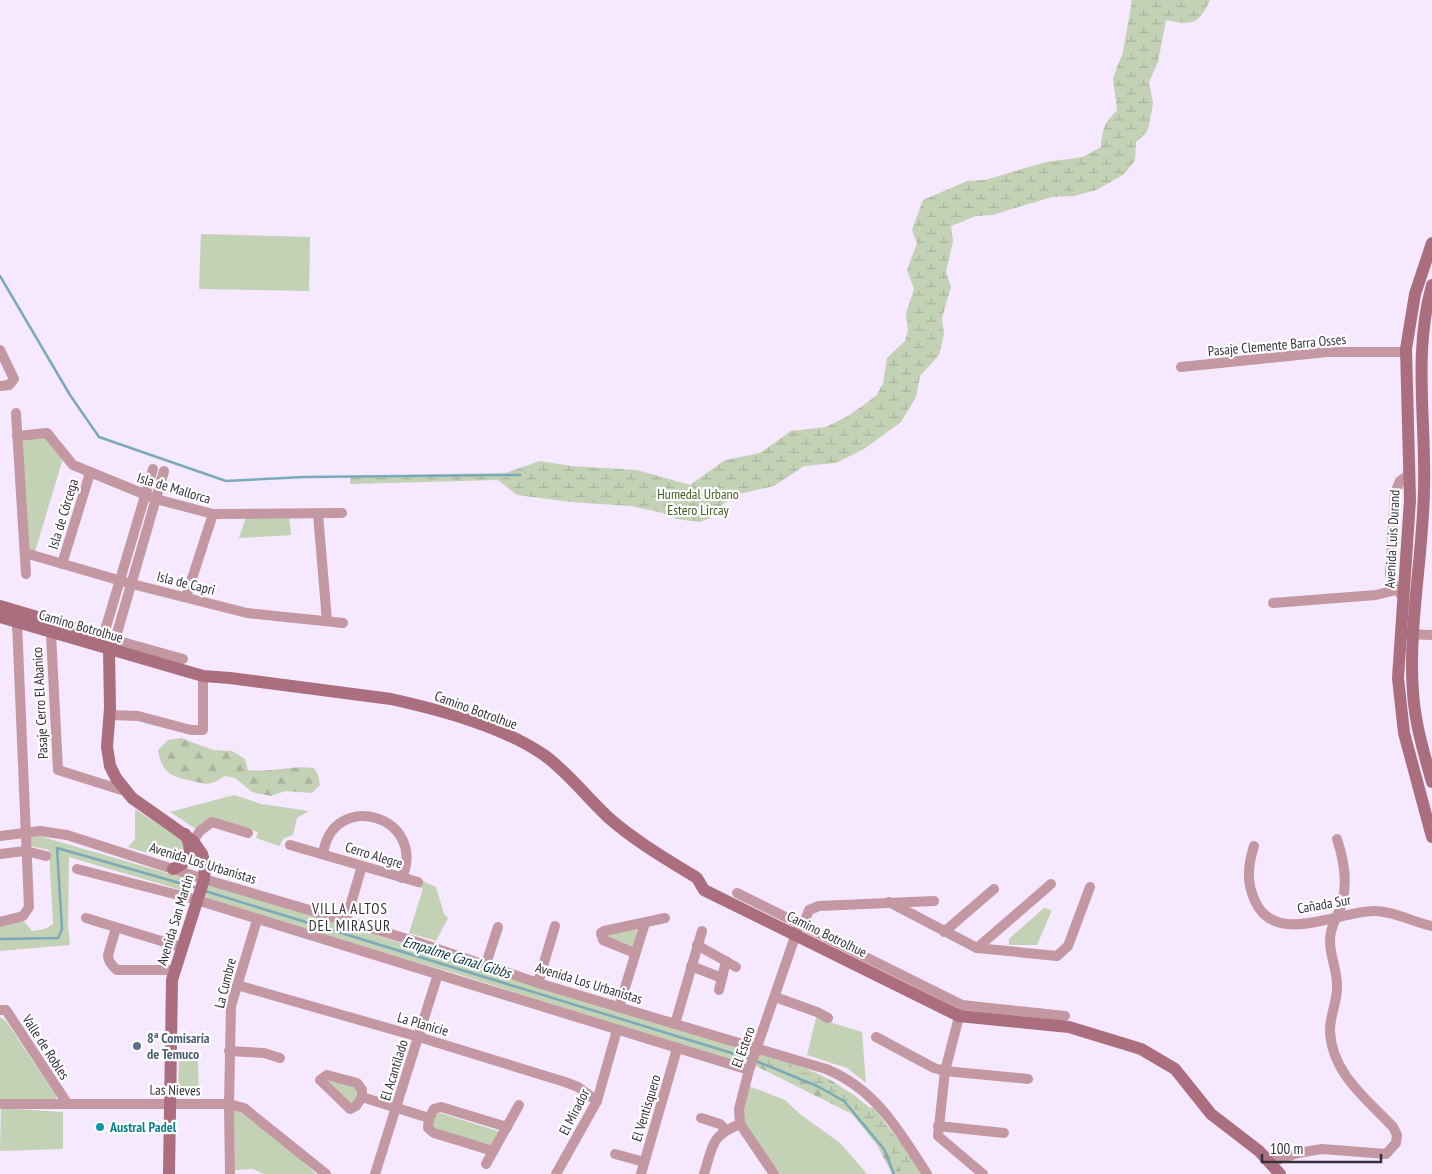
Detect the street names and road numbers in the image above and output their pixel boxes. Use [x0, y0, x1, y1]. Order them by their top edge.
street label: Pasaje Clemente Barra Osses [1207, 330, 1347, 360]
street label: Isla de Mallorca [135, 468, 213, 508]
street label: Isla de Córcega [44, 477, 82, 551]
street label: Avenida Luis Durand [1380, 489, 1404, 589]
street label: Isla de Capri [155, 567, 217, 599]
street label: Camino Botrolhue [37, 605, 125, 647]
street label: Pasaje Cerro El Abanico [28, 646, 52, 760]
street label: Camino Botrolhue [432, 687, 520, 733]
street label: Avenida Los Urbanistas [147, 838, 259, 888]
street label: Cerro Alegre [343, 838, 405, 872]
street label: Avenida San Martín [153, 873, 197, 967]
street label: Cañada Sur [1296, 890, 1352, 918]
street label: Camino Botrolhue [784, 907, 870, 961]
street label: La Cumbre [210, 956, 240, 1010]
street label: Avenida Los Urbanistas [533, 958, 645, 1008]
street label: La Planicie [395, 1008, 451, 1040]
street label: Valle de Robles [18, 1010, 74, 1083]
street label: El Estero [727, 1024, 759, 1070]
street label: El Acantilado [376, 1037, 412, 1103]
street label: El Ventisquero [627, 1072, 665, 1144]
street label: Las Nieves [149, 1081, 201, 1099]
street label: El Mirador [555, 1086, 593, 1138]

